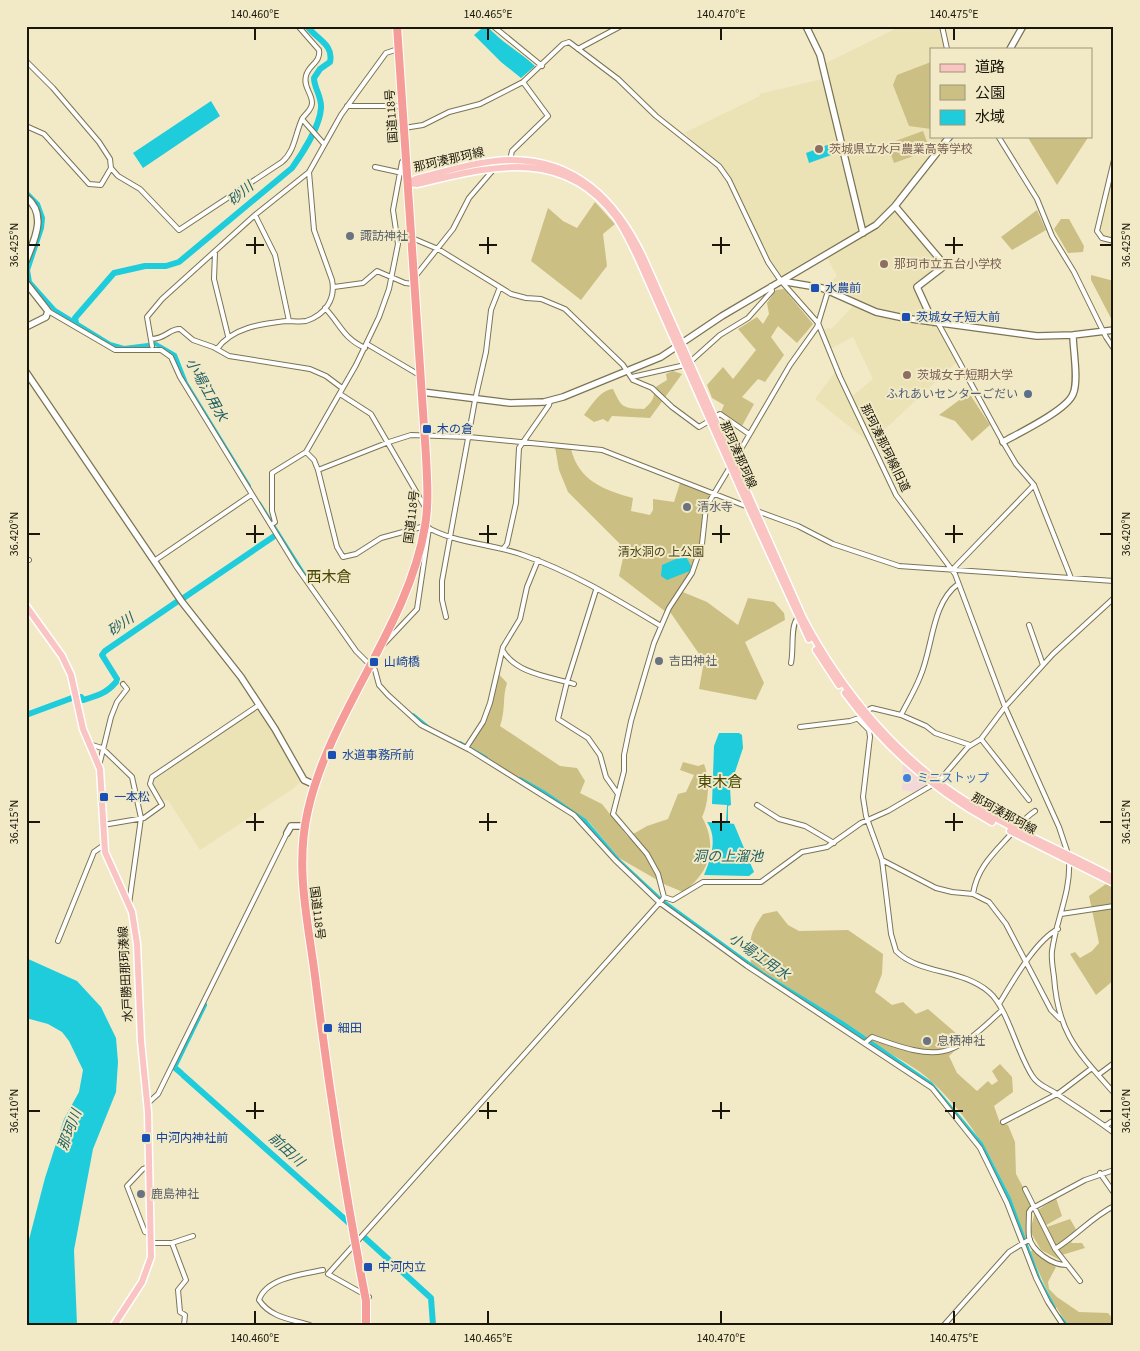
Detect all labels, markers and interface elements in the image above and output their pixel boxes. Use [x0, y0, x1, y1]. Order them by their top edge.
text: 140.460°E [230, 6, 280, 23]
text: 140.465°E [463, 6, 513, 23]
text: 140.470°E [696, 6, 746, 23]
text: 140.475°E [929, 6, 979, 23]
legend [930, 48, 1092, 138]
text: 道路 [975, 57, 1005, 78]
text: 公園 [975, 83, 1005, 104]
street label: 国道118号 [382, 89, 402, 143]
text: 水域 [975, 107, 1005, 128]
place label: 茨城県立水戸農業高等学校 [829, 141, 973, 158]
marker: 茨城県立水戸農業高等学校 [813, 143, 825, 155]
street label: 那珂湊那珂線 [412, 144, 486, 176]
water label: 砂川 [224, 176, 260, 211]
text: 36.425°N [6, 223, 23, 267]
text: 36.425°N [1118, 223, 1135, 267]
place label: 諏訪神社 [360, 228, 408, 245]
marker: 諏訪神社 [344, 230, 356, 242]
place label: 那珂市立五台小学校 [894, 256, 1002, 273]
marker: 那珂市立五台小学校 [878, 258, 890, 270]
place label: 水農前 [825, 280, 861, 297]
marker: 水農前 [809, 282, 821, 294]
place label: 茨城女子短大前 [916, 309, 1000, 326]
marker: 茨城女子短大前 [900, 311, 912, 323]
water label: 小場江用水 [180, 355, 233, 427]
place label: 茨城女子短期大学 [917, 367, 1013, 384]
marker: 茨城女子短期大学 [901, 369, 913, 381]
place label: ふれあいセンターごだい [886, 386, 1018, 403]
marker: ふれあいセンターごだい [1022, 388, 1034, 400]
street label: 那珂湊那珂線旧道 [856, 401, 914, 495]
street label: 那珂湊那珂線 [716, 419, 760, 491]
place label: 木の倉 [437, 421, 473, 438]
marker: 木の倉 [421, 423, 433, 435]
street label: 国道118号 [400, 489, 424, 545]
place label: 清水寺 [697, 499, 733, 516]
marker: 清水寺 [681, 501, 693, 513]
text: 36.420°N [6, 512, 23, 556]
text: 36.420°N [1118, 512, 1135, 556]
park label: 清水洞の 上公園 [618, 544, 704, 561]
district label: 西木倉 [306, 567, 352, 588]
water label: 砂川 [104, 608, 140, 641]
place label: 吉田神社 [669, 653, 717, 670]
place label: 山崎橋 [384, 654, 420, 671]
marker: 吉田神社 [653, 655, 665, 667]
marker: 山崎橋 [368, 656, 380, 668]
place label: 水道事務所前 [342, 747, 414, 764]
marker: 水道事務所前 [326, 749, 338, 761]
place label: ミニストップ [917, 770, 989, 787]
district label: 東木倉 [697, 772, 743, 793]
marker: ミニストップ [901, 772, 913, 784]
place label: 一本松 [114, 789, 150, 806]
street label: 那珂湊那珂線 [968, 789, 1040, 839]
marker: 一本松 [98, 791, 110, 803]
text: 36.415°N [6, 800, 23, 844]
text: 36.415°N [1118, 800, 1135, 844]
water label: 洞の上溜池 [693, 847, 765, 867]
street label: 国道118号 [305, 885, 329, 941]
street label: 水戸勝田那珂湊線 [115, 926, 137, 1022]
water label: 小場江用水 [725, 929, 795, 986]
place label: 細田 [338, 1020, 362, 1037]
marker: 細田 [322, 1022, 334, 1034]
place label: 息栖神社 [937, 1033, 985, 1050]
marker: 息栖神社 [921, 1035, 933, 1047]
text: 36.410°N [6, 1089, 23, 1133]
text: 36.410°N [1118, 1089, 1135, 1133]
water label: 那珂川 [53, 1105, 88, 1153]
water label: 前田川 [264, 1129, 310, 1173]
place label: 中河内神社前 [156, 1130, 228, 1147]
marker: 中河内神社前 [140, 1132, 152, 1144]
place label: 鹿島神社 [151, 1186, 199, 1203]
marker: 鹿島神社 [135, 1188, 147, 1200]
place label: 中河内立 [378, 1259, 426, 1276]
marker: 中河内立 [362, 1261, 374, 1273]
text: 140.460°E [230, 1330, 280, 1347]
text: 140.465°E [463, 1330, 513, 1347]
text: 140.470°E [696, 1330, 746, 1347]
text: 140.475°E [929, 1330, 979, 1347]

